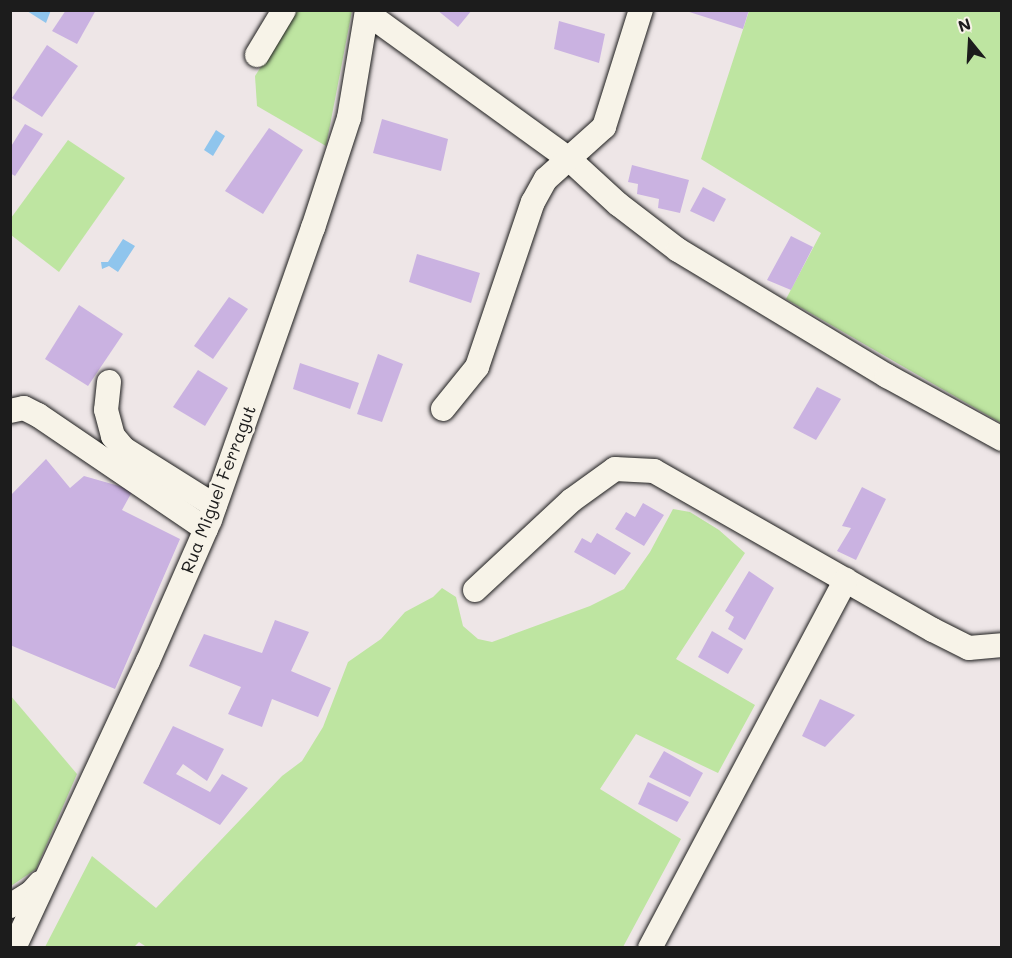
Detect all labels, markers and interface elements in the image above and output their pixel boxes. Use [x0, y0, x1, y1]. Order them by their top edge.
north arrow [940, 12, 1000, 72]
text: N [955, 13, 973, 36]
street label: Rua Miguel Ferragut [176, 402, 260, 576]

